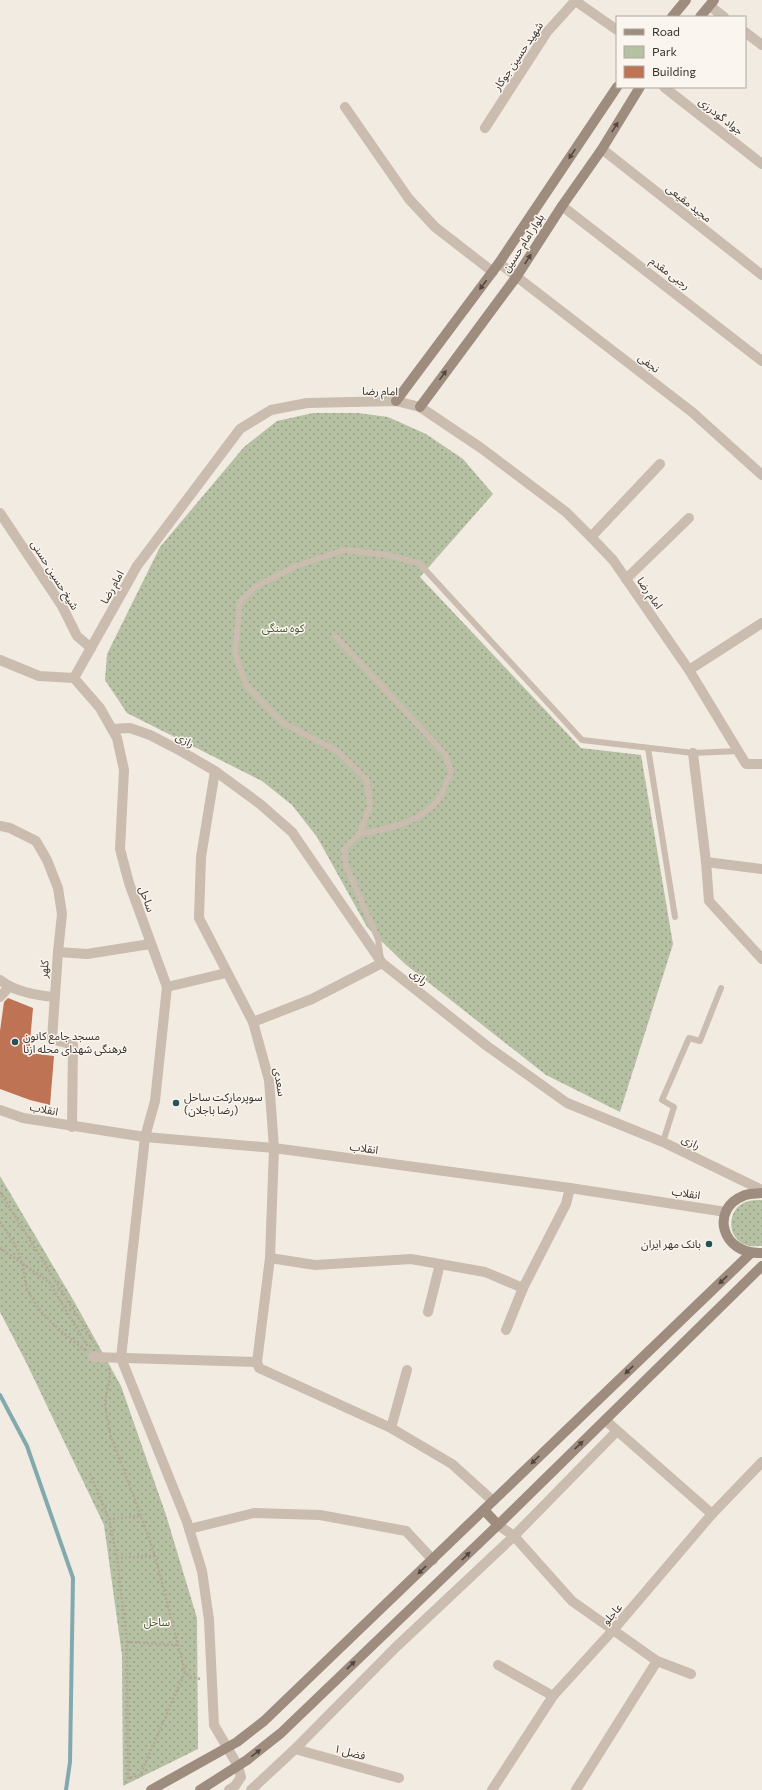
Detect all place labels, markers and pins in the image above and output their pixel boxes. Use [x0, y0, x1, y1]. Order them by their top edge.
place label: مسجد جامع کانون فرهنگی شهدای محله ازنا [23, 1029, 127, 1056]
marker: مسجد جامع کانون فرهنگی شهدای محله ازنا [10, 1037, 20, 1047]
place label: سوپرمارکت ساحل (رضا باجلان) [184, 1090, 263, 1117]
marker: سوپرمارکت ساحل (رضا باجلان) [171, 1098, 181, 1108]
place label: بانک مهر ایران [641, 1237, 701, 1251]
marker: بانک مهر ایران [704, 1239, 714, 1249]

